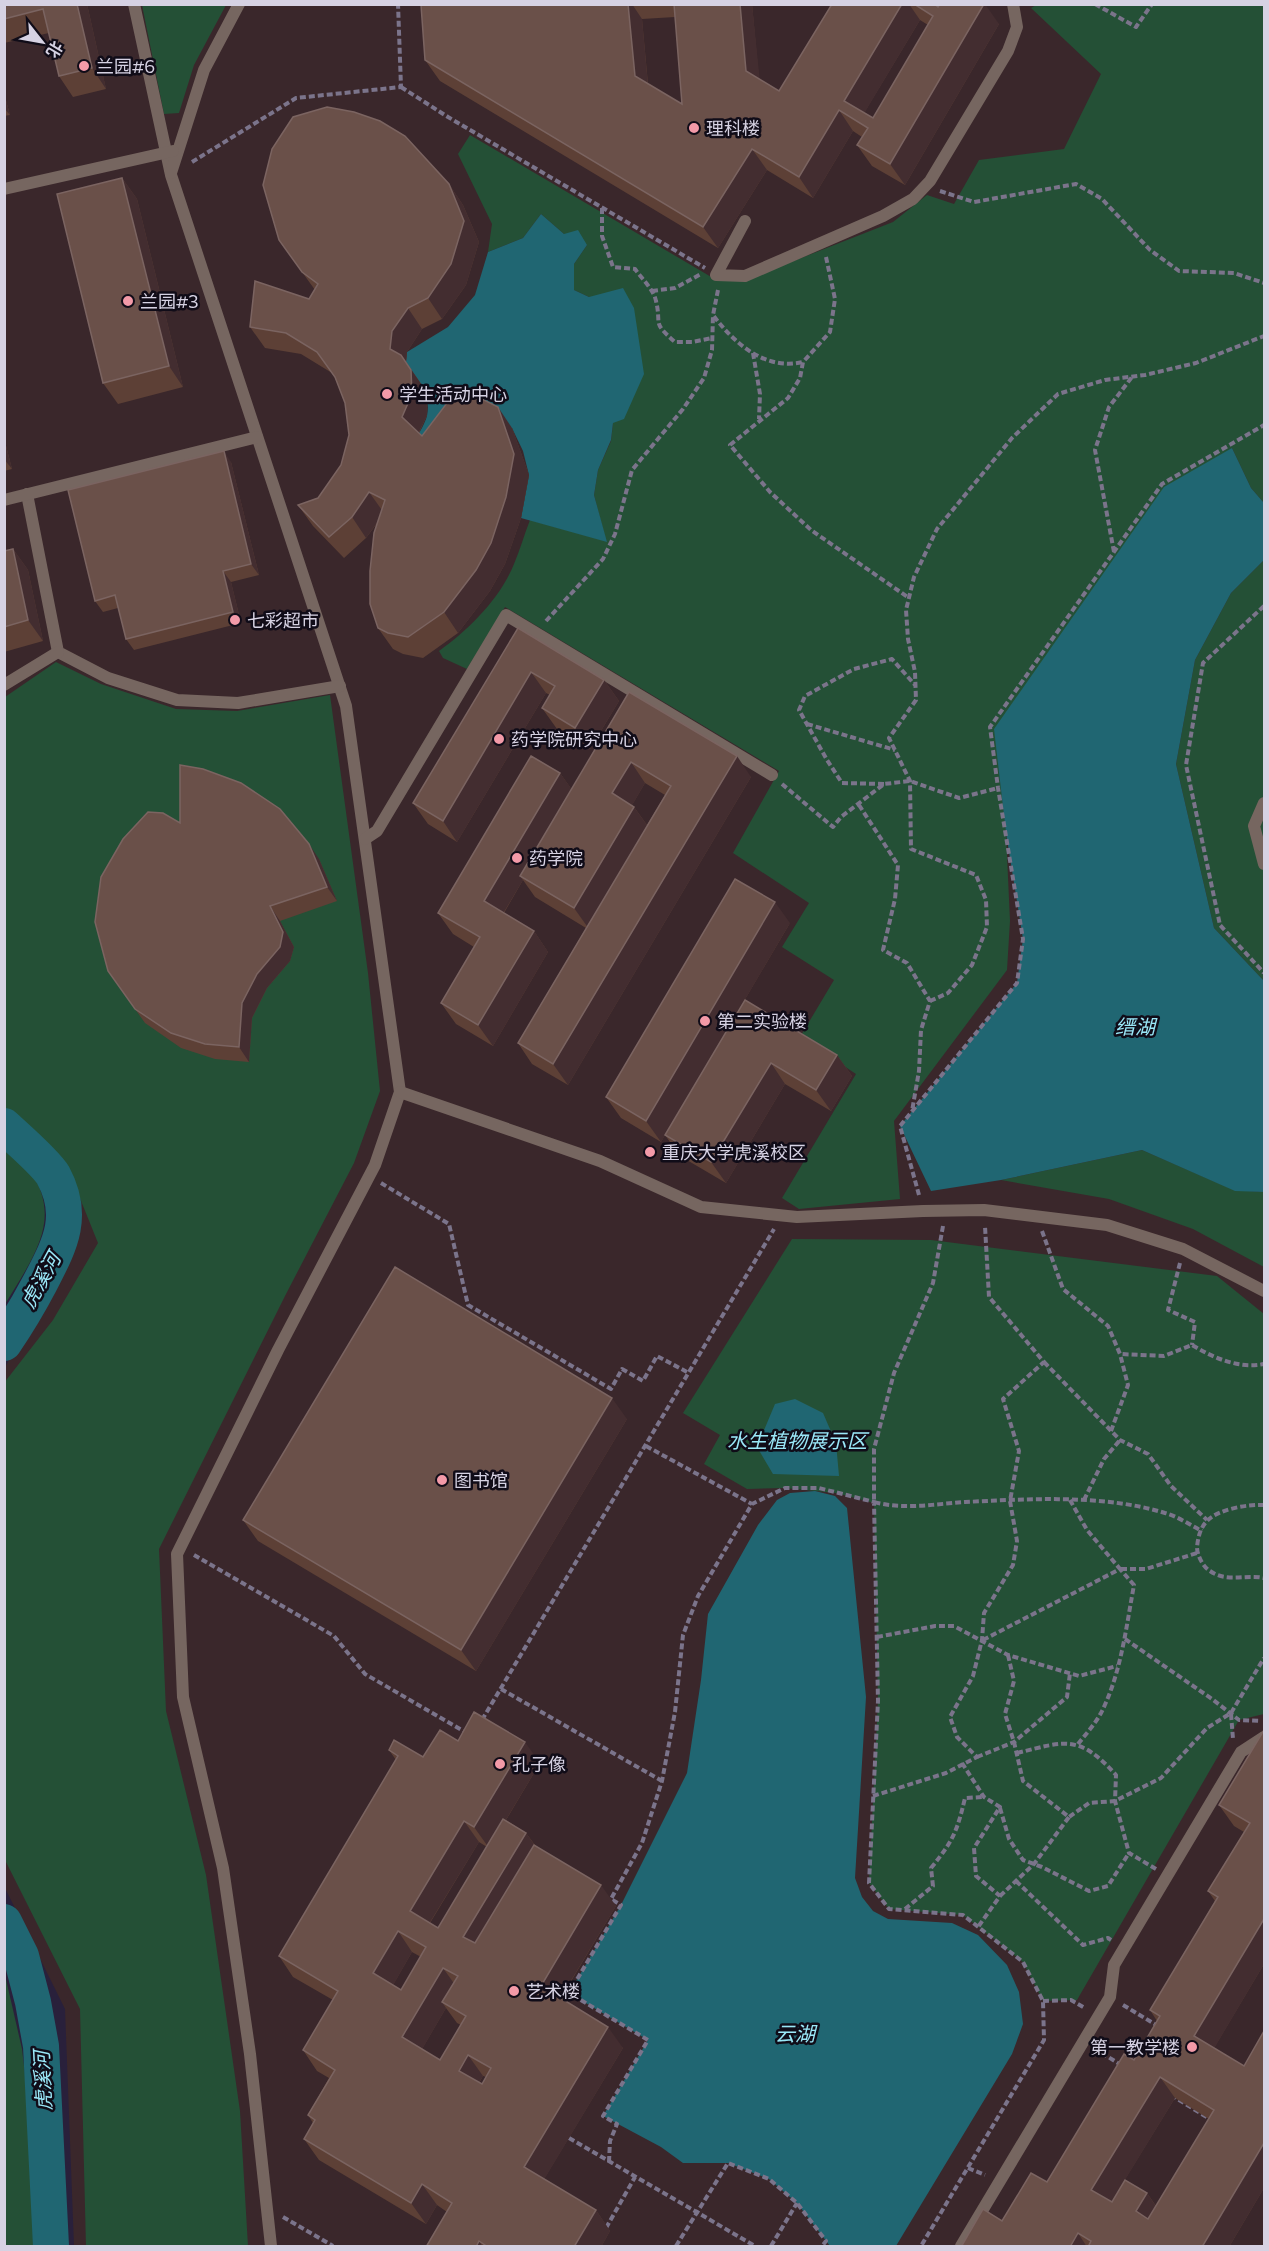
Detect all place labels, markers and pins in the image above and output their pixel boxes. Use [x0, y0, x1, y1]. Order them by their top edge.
place label: 兰园#6 [96, 55, 155, 77]
marker: 兰园#6 [77, 59, 91, 73]
place label: 理科楼 [706, 117, 760, 139]
marker: 理科楼 [687, 121, 701, 135]
place label: 兰园#3 [140, 290, 199, 312]
marker: 兰园#3 [121, 294, 135, 308]
place label: 学生活动中心 [399, 383, 507, 405]
marker: 学生活动中心 [380, 387, 394, 401]
place label: 七彩超市 [247, 609, 319, 631]
marker: 七彩超市 [228, 613, 242, 627]
place label: 药学院研究中心 [511, 728, 637, 750]
marker: 药学院研究中心 [492, 732, 506, 746]
place label: 药学院 [529, 847, 583, 869]
marker: 药学院 [510, 851, 524, 865]
place label: 第二实验楼 [717, 1010, 807, 1032]
marker: 第二实验楼 [698, 1014, 712, 1028]
place label: 重庆大学虎溪校区 [662, 1141, 806, 1163]
marker: 重庆大学虎溪校区 [643, 1145, 657, 1159]
place label: 图书馆 [454, 1469, 508, 1491]
marker: 图书馆 [435, 1473, 449, 1487]
place label: 孔子像 [512, 1753, 566, 1775]
marker: 孔子像 [493, 1757, 507, 1771]
place label: 艺术楼 [526, 1980, 580, 2002]
marker: 艺术楼 [507, 1984, 521, 1998]
place label: 第一教学楼 [1090, 2036, 1180, 2058]
marker: 第一教学楼 [1185, 2040, 1199, 2054]

